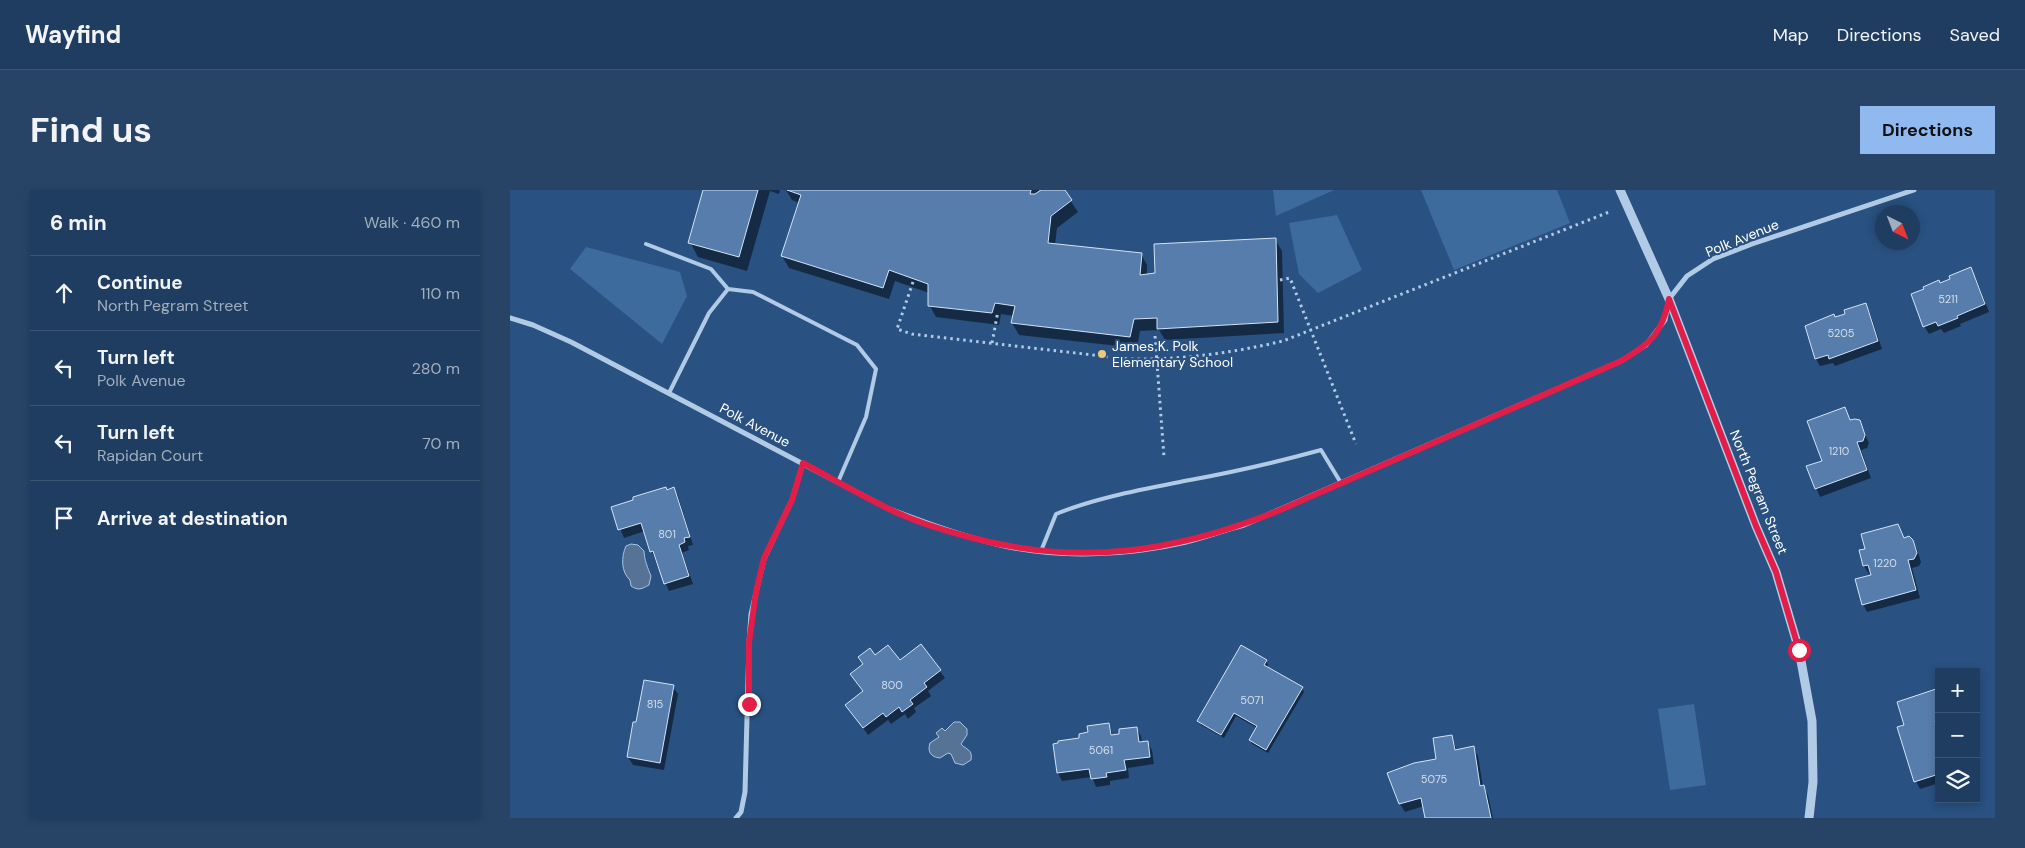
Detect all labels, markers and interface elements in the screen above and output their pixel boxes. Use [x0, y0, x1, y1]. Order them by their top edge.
text: Wayfind [25, 19, 121, 50]
text: Map [1773, 23, 1809, 47]
text: Directions [1837, 23, 1922, 47]
text: Saved [1950, 23, 2000, 47]
button: Directions [1860, 106, 1995, 154]
text: Find us [30, 107, 152, 153]
north arrow [1875, 205, 1920, 250]
text: 6 min [50, 209, 107, 237]
text: Walk · 460 m [364, 212, 460, 233]
street label: Polk Avenue [1703, 215, 1781, 261]
text: Continue [97, 270, 183, 295]
icon: ahead [50, 279, 78, 307]
text: 110 m [421, 283, 460, 304]
house number: 5211 [1938, 292, 1958, 306]
text: North Pegram Street [97, 295, 248, 316]
house number: 5205 [1828, 326, 1855, 340]
place label: James K. Polk Elementary School [1112, 337, 1233, 371]
text: Turn left [97, 345, 175, 370]
marker: James K. Polk Elementary School [1096, 348, 1108, 360]
icon: left [50, 354, 78, 382]
text: 280 m [412, 358, 460, 379]
text: Polk Avenue [97, 370, 186, 391]
street label: Polk Avenue [717, 399, 793, 451]
text: Turn left [97, 420, 175, 445]
street label: North Pegram Street [1726, 427, 1792, 557]
icon: left [50, 429, 78, 457]
text: 70 m [422, 433, 460, 454]
house number: 1210 [1829, 444, 1849, 458]
text: Rapidan Court [97, 445, 203, 466]
icon: arrive [50, 504, 78, 532]
text: Arrive at destination [97, 506, 288, 531]
house number: 801 [658, 527, 676, 541]
house number: 1220 [1873, 556, 1897, 570]
route start [1788, 639, 1811, 662]
map controls [1935, 668, 1980, 803]
button: + [1935, 668, 1980, 713]
house number: 800 [881, 678, 903, 692]
route end [738, 693, 761, 716]
house number: 5071 [1240, 693, 1264, 707]
house number: 815 [647, 697, 664, 711]
button: − [1935, 713, 1980, 758]
house number: 5061 [1089, 743, 1113, 757]
button: layers [1935, 758, 1980, 803]
house number: 5075 [1421, 772, 1447, 786]

